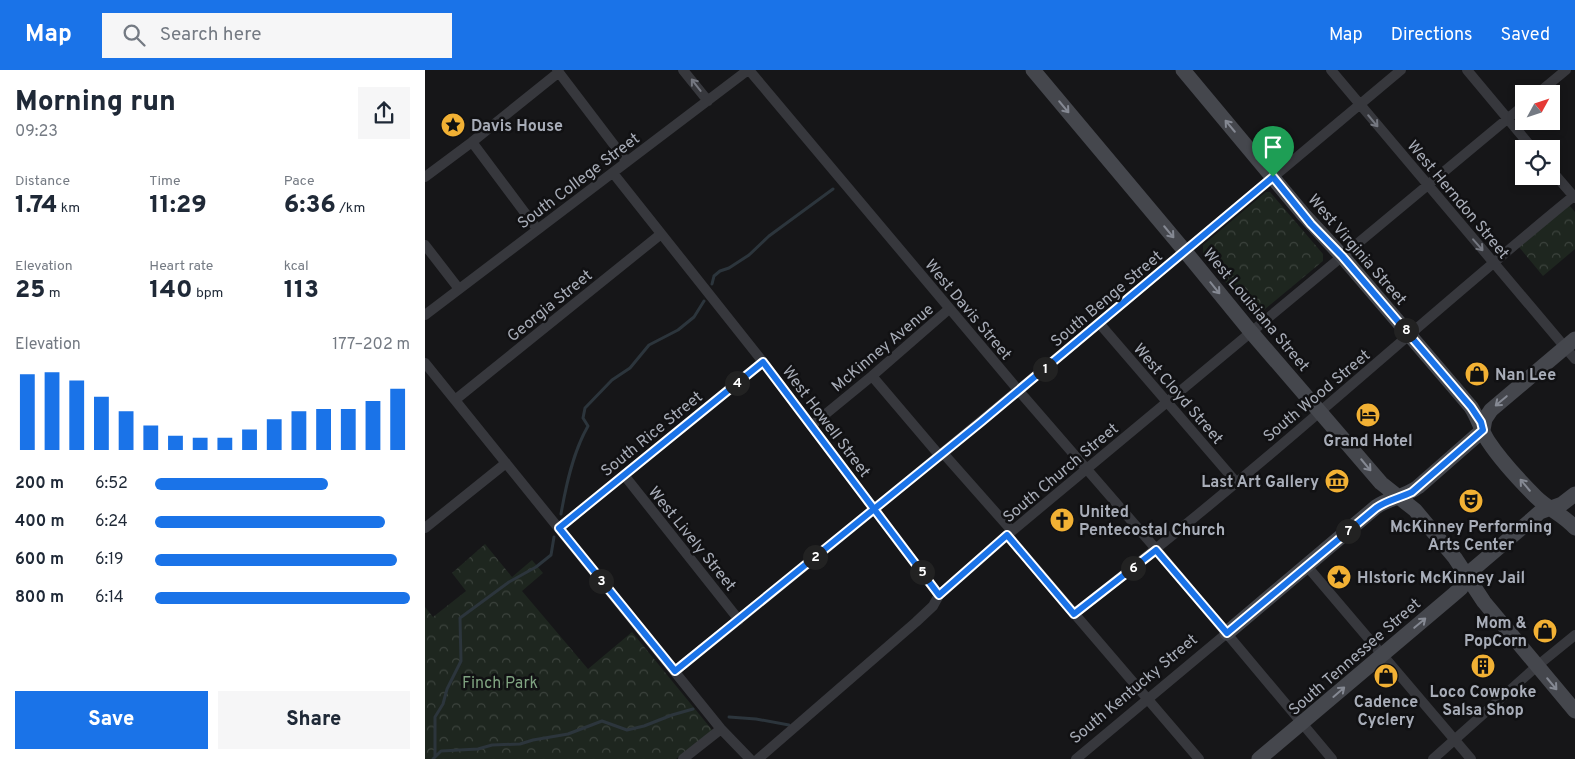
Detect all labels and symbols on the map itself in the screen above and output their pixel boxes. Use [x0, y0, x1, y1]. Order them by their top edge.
one-way arrow [690, 79, 701, 92]
north arrow [1515, 85, 1560, 130]
one-way arrow [1059, 101, 1070, 114]
place icon: Davis House [440, 112, 466, 138]
one-way arrow [1367, 114, 1378, 127]
place label: Davis House [471, 117, 563, 137]
one-way arrow [1224, 120, 1235, 133]
pin [1252, 126, 1294, 177]
street label: South College Street [514, 129, 644, 234]
street label: West Herndon Street [1402, 137, 1513, 264]
street label: West Virginia Street [1303, 191, 1410, 310]
one-way arrow [1163, 225, 1174, 238]
one-way arrow [1473, 238, 1484, 251]
street label: West Louisiana Street [1198, 244, 1313, 376]
street label: South Benge Street [1047, 247, 1167, 352]
street label: West Davis Street [920, 256, 1015, 365]
street label: Georgia Street [504, 266, 597, 347]
one-way arrow [1210, 282, 1221, 295]
street label: McKinney Avenue [828, 300, 938, 397]
pin: 8 [1393, 318, 1419, 342]
street label: West Cloyd Street [1128, 340, 1227, 449]
street label: South Wood Street [1260, 346, 1375, 447]
pin: 1 [1033, 356, 1057, 382]
shop icon: Nan Lee [1464, 361, 1490, 387]
street label: West Howell Street [777, 362, 874, 482]
place label: Nan Lee [1495, 366, 1556, 386]
pin: 4 [725, 370, 749, 396]
street label: South Rice Street [597, 387, 707, 482]
one-way arrow [1495, 396, 1508, 407]
hotel icon: Grand Hotel [1355, 402, 1381, 428]
street label: South Church Street [999, 419, 1123, 528]
place label: Grand Hotel [1323, 432, 1413, 452]
one-way arrow [1360, 459, 1372, 472]
museum icon: Last Art Gallery [1324, 468, 1350, 494]
place label: Last Art Gallery [1201, 473, 1319, 493]
one-way arrow [1519, 479, 1531, 492]
street label: West Lively Street [643, 483, 740, 596]
theatre icon: McKinney Performing Arts Center [1458, 488, 1484, 514]
place label: United Pentecostal Church [1079, 503, 1225, 541]
church icon: United Pentecostal Church [1049, 507, 1075, 533]
pin: 7 [1335, 518, 1361, 544]
place label: McKinney Performing Arts Center [1390, 518, 1552, 556]
pin: 2 [803, 544, 827, 570]
pin: 6 [1121, 556, 1145, 580]
pin: 5 [909, 560, 935, 584]
place icon: HIstoric McKinney Jail [1326, 564, 1352, 590]
pin: 3 [589, 568, 613, 594]
place label: HIstoric McKinney Jail [1357, 569, 1525, 589]
street label: South Tennessee Street [1285, 595, 1426, 720]
place label: Mom & PopCorn [1464, 614, 1527, 652]
one-way arrow [1413, 617, 1426, 628]
shop icon: Mom & PopCorn [1532, 618, 1558, 644]
street label: South Kentucky Street [1066, 630, 1202, 749]
building icon: Loco Cowpoke Salsa Shop [1470, 653, 1496, 679]
shop icon: Cadence Cyclery [1373, 663, 1399, 689]
park label: Finch Park [462, 674, 538, 694]
one-way arrow [1547, 677, 1558, 690]
place label: Loco Cowpoke Salsa Shop [1430, 683, 1536, 721]
one-way arrow [1332, 686, 1345, 698]
place label: Cadence Cyclery [1354, 693, 1418, 731]

